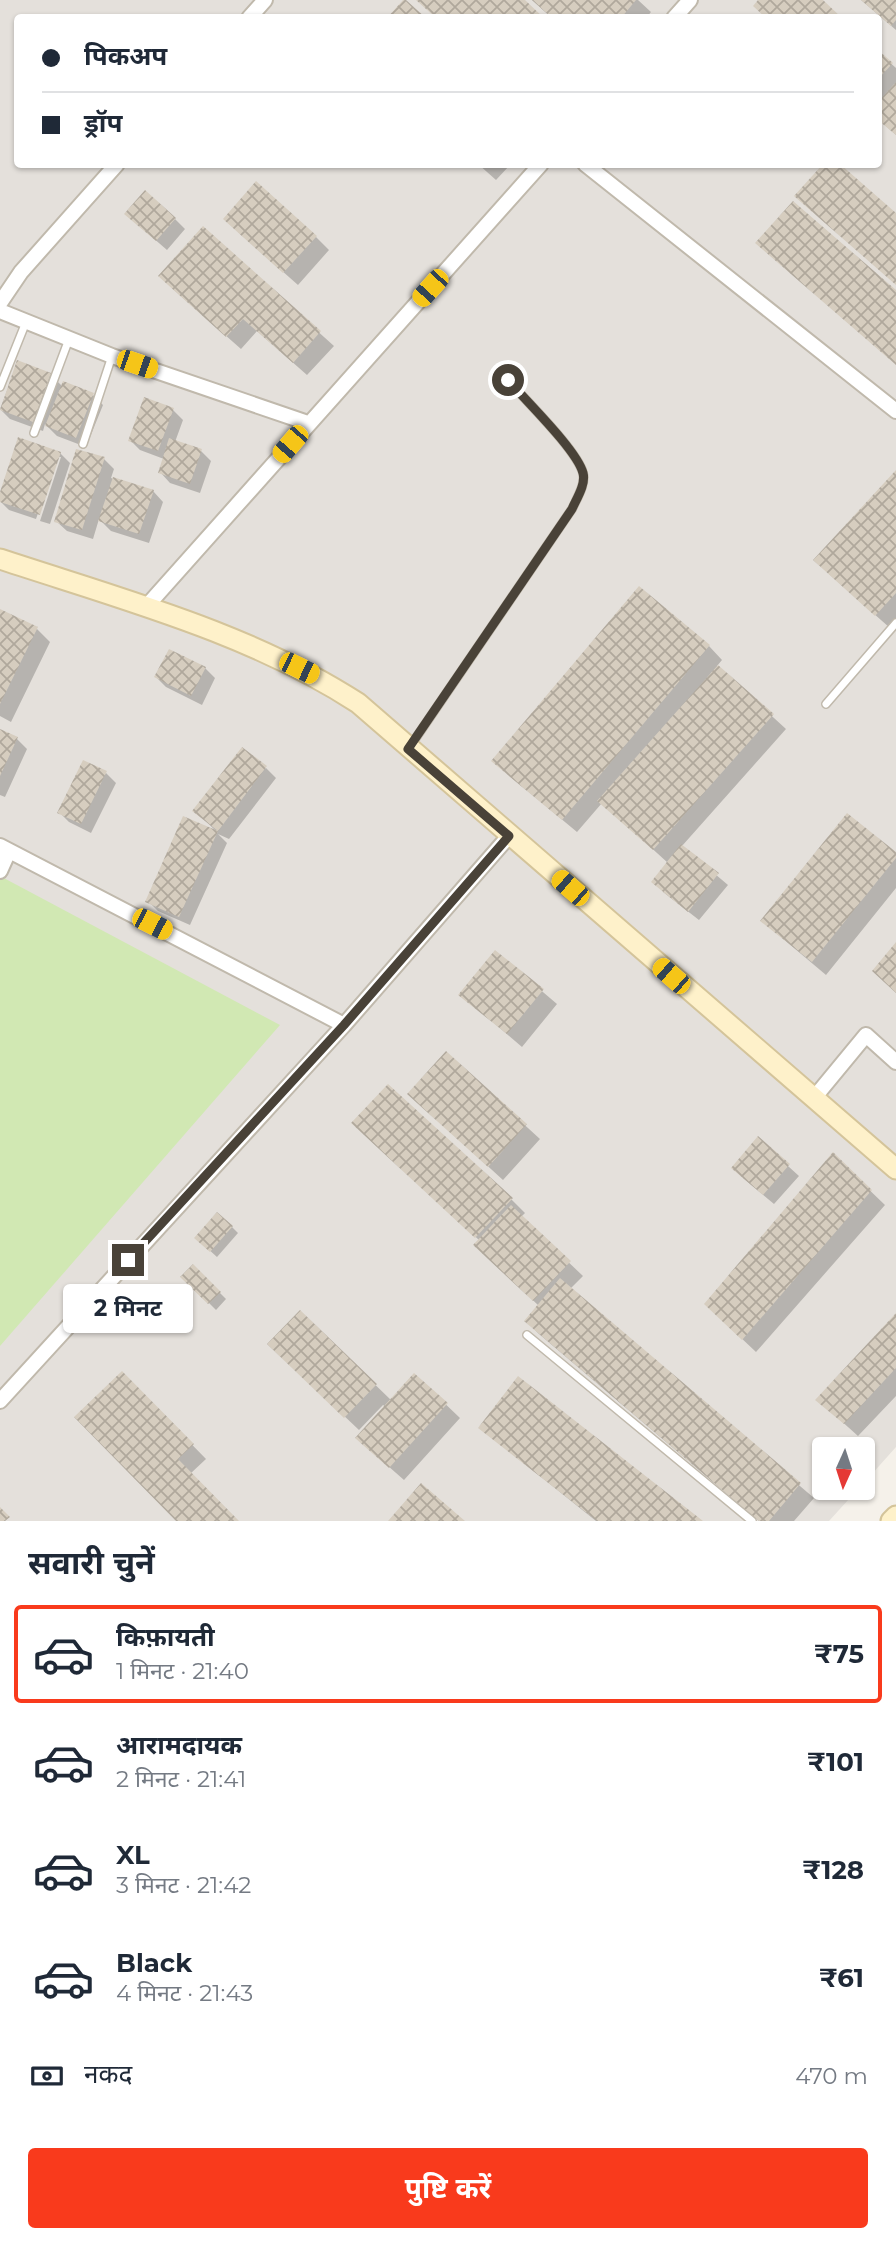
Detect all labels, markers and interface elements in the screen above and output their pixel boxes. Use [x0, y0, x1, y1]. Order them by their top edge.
text: पिकअप [84, 40, 167, 72]
text: ड्रॉप [84, 107, 122, 139]
car [409, 265, 452, 311]
car [114, 347, 161, 381]
route start [492, 364, 524, 396]
car [269, 421, 312, 467]
car [276, 649, 323, 687]
car [548, 866, 593, 910]
car [129, 905, 176, 943]
car [649, 954, 694, 998]
route end [112, 1244, 144, 1276]
callout: 2 मिनट [63, 1284, 193, 1334]
text: 2 मिनट [94, 1294, 162, 1322]
north arrow [812, 1437, 875, 1500]
map controls [812, 1437, 875, 1500]
text: सवारी चुनें [28, 1543, 155, 1582]
text: किफ़ायती [116, 1621, 215, 1653]
icon: car [32, 1623, 95, 1686]
text: ₹75 [814, 1638, 864, 1670]
text: 1 मिनट · 21:40 [116, 1657, 249, 1685]
text: आरामदायक [116, 1729, 242, 1761]
icon: car [32, 1731, 95, 1794]
text: ₹101 [807, 1746, 864, 1778]
text: 2 मिनट · 21:41 [116, 1765, 246, 1793]
icon: car [32, 1839, 95, 1902]
text: XL [116, 1839, 150, 1871]
text: ₹128 [802, 1854, 864, 1886]
text: 3 मिनट · 21:42 [116, 1871, 251, 1899]
icon: car [32, 1947, 95, 2010]
text: Black [116, 1947, 192, 1979]
text: ₹61 [819, 1962, 864, 1994]
text: 4 मिनट · 21:43 [116, 1979, 253, 2007]
icon: cash [28, 2057, 66, 2095]
text: नकद [84, 2058, 132, 2090]
text: 470 m [795, 2062, 868, 2090]
button: पुष्टि करें [28, 2148, 868, 2228]

